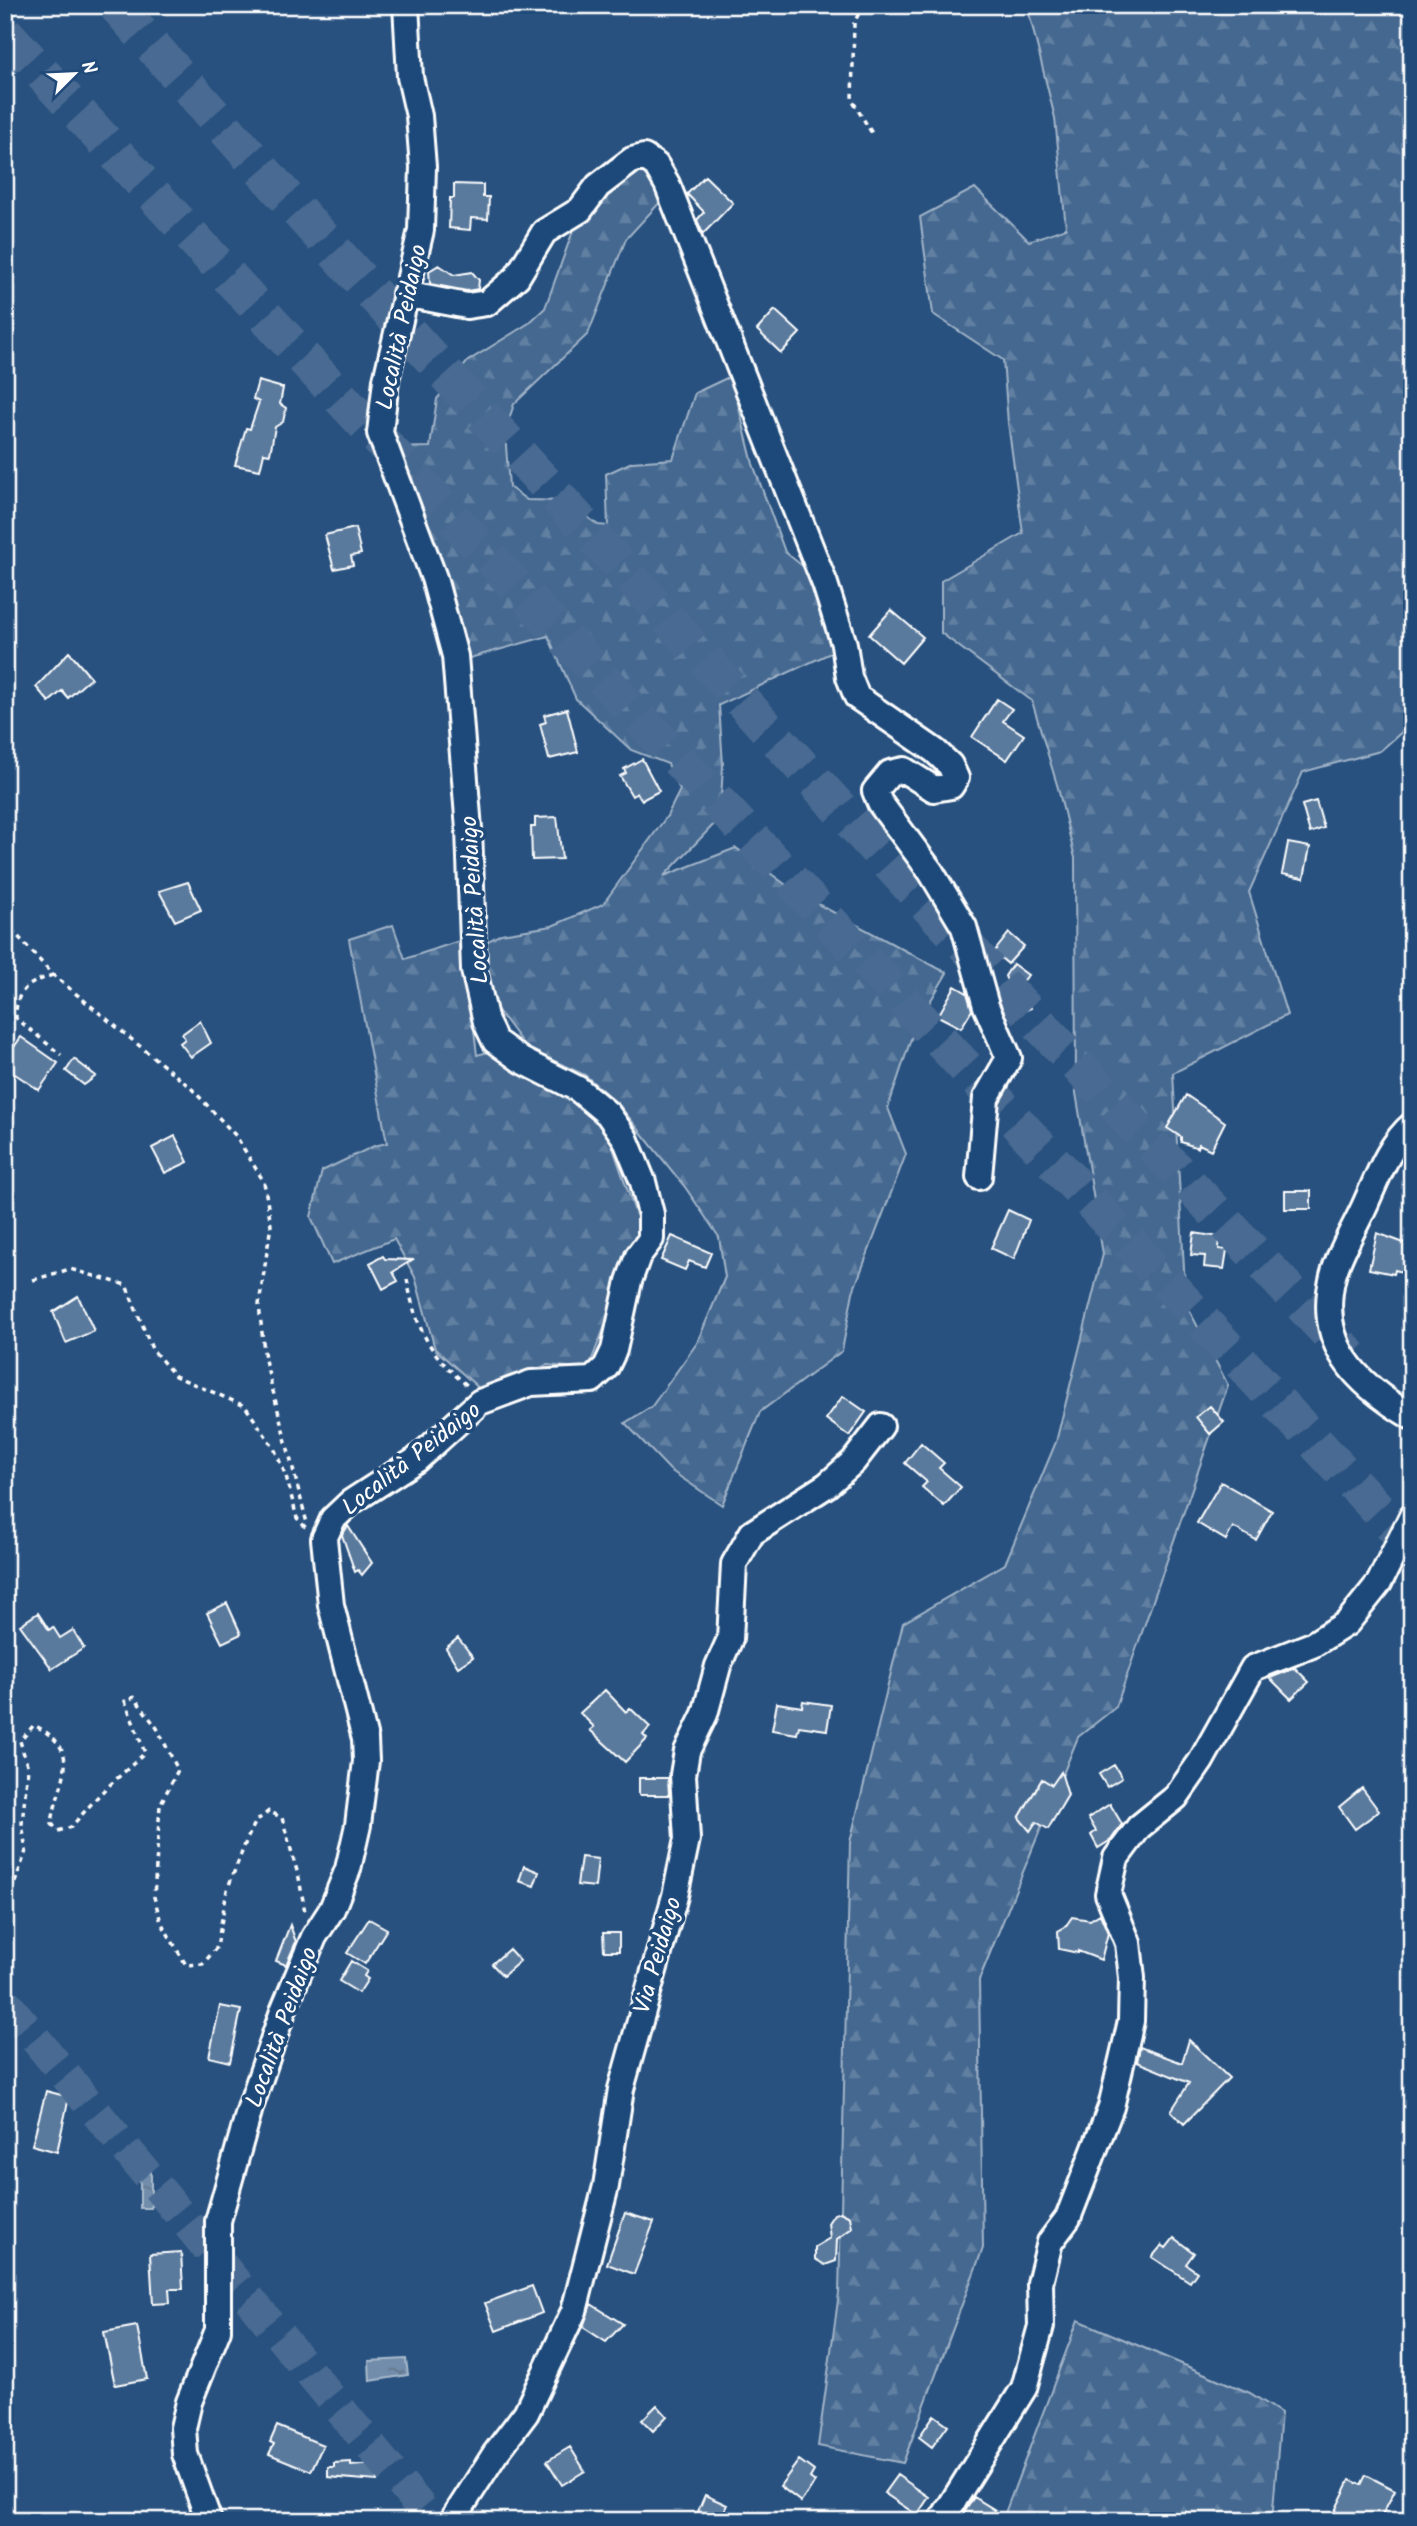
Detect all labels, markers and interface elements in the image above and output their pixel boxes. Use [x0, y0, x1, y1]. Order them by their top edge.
north arrow [38, 38, 108, 108]
text: N [72, 56, 104, 79]
street label: Località Peidaigo [366, 241, 439, 414]
street label: Località Peidaigo [450, 814, 501, 985]
street label: Località Peidaigo [334, 1392, 490, 1526]
street label: Via Peidaigo [623, 1892, 694, 2019]
street label: Località Peidaigo [235, 1942, 330, 2113]

